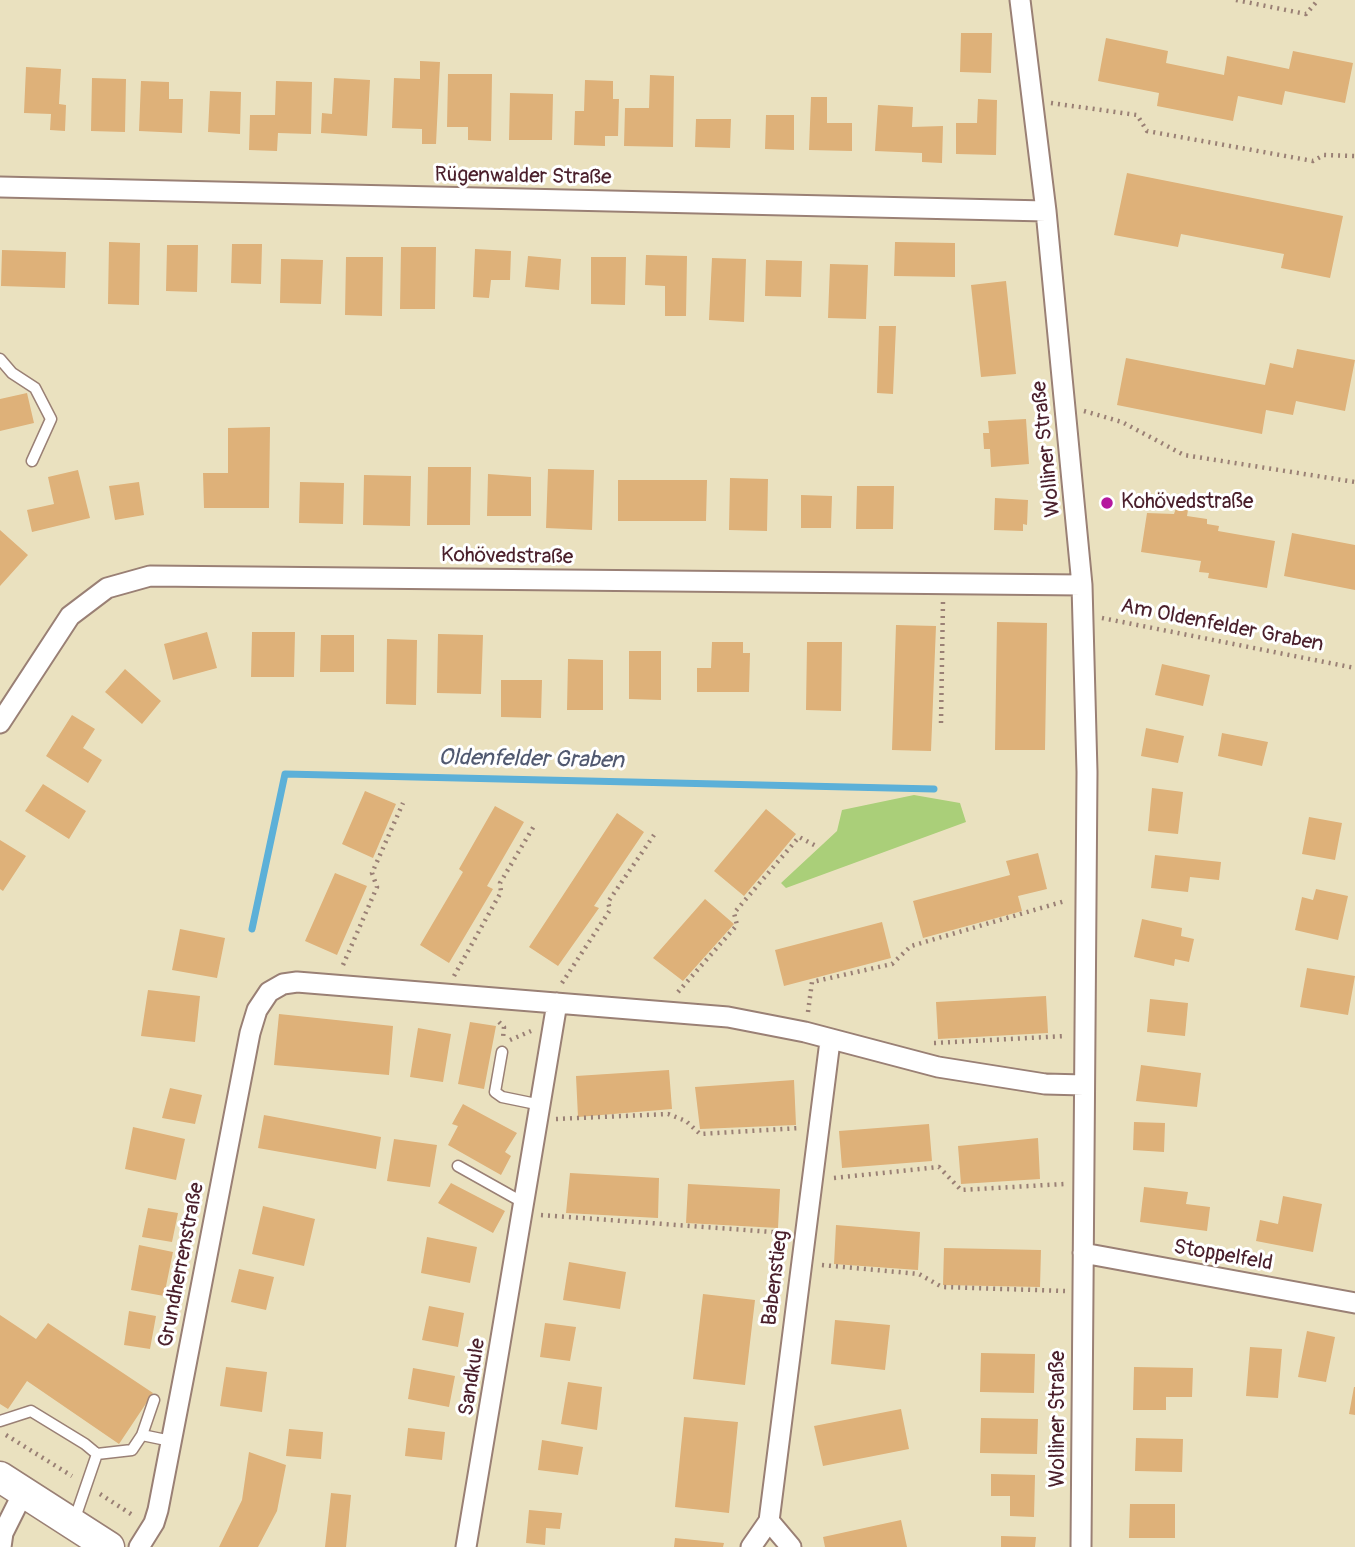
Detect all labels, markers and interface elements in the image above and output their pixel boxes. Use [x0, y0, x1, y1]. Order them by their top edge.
street label: Rügenwalder Straße [434, 163, 612, 191]
street label: Wolliner Straße [1027, 380, 1067, 518]
place label: Kohövedstraße [1121, 490, 1253, 516]
marker: Kohövedstraße [1099, 495, 1115, 511]
street label: Kohövedstraße [441, 543, 573, 571]
street label: Am Oldenfelder Graben [1119, 594, 1325, 658]
water label: Oldenfelder Graben [438, 745, 624, 775]
street label: Grundherrenstraße [154, 1181, 210, 1349]
street label: Babenstieg [758, 1229, 794, 1327]
street label: Stoppelfeld [1171, 1235, 1275, 1277]
street label: Sandkule [454, 1336, 492, 1418]
street label: Wolliner Straße [1046, 1351, 1072, 1487]

